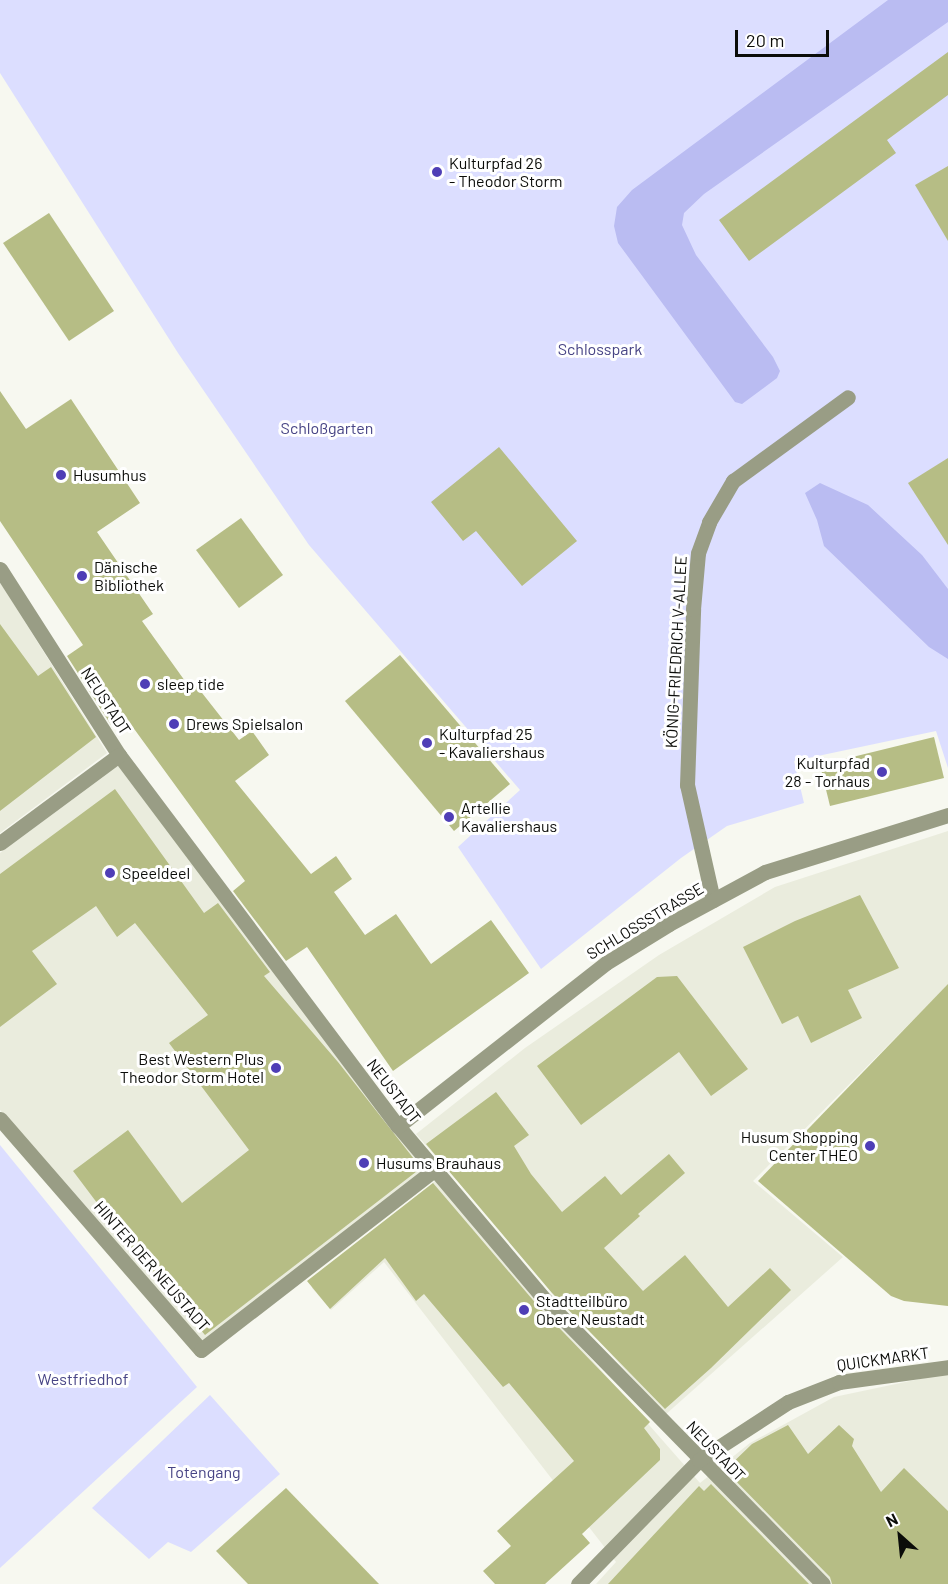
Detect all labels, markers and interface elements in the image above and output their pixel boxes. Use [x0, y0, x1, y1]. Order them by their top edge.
scale bar [738, 18, 832, 56]
text: 20 m [746, 29, 784, 51]
place label: Kulturpfad 26 - Theodor Storm [449, 153, 563, 191]
marker: Kulturpfad 26 - Theodor Storm [430, 165, 444, 179]
park label: Schlosspark [558, 339, 642, 359]
park label: Schloßgarten [281, 418, 373, 438]
place label: Husumhus [73, 465, 146, 485]
marker: Husumhus [54, 468, 68, 482]
street label: KÖNIG-FRIEDRICH V-ALLEE [661, 555, 691, 749]
place label: Dänische Bibliothek [94, 557, 164, 595]
marker: Dänische Bibliothek [75, 569, 89, 583]
street label: NEUSTADT [77, 664, 135, 738]
place label: sleep tide [157, 674, 225, 694]
marker: sleep tide [138, 677, 152, 691]
place label: Drews Spielsalon [186, 714, 303, 734]
marker: Drews Spielsalon [167, 717, 181, 731]
place label: Kulturpfad 25 - Kavaliershaus [439, 724, 545, 762]
marker: Kulturpfad 25 - Kavaliershaus [420, 736, 434, 750]
place label: Kulturpfad 28 - Torhaus [785, 753, 870, 791]
marker: Kulturpfad 28 - Torhaus [875, 765, 889, 779]
place label: Artellie Kavaliershaus [461, 798, 557, 836]
marker: Artellie Kavaliershaus [442, 810, 456, 824]
place label: Speeldeel [122, 863, 190, 883]
marker: Speeldeel [103, 866, 117, 880]
street label: SCHLOSSSTRASSE [583, 878, 707, 964]
place label: Best Western Plus Theodor Storm Hotel [120, 1049, 264, 1087]
street label: NEUSTADT [363, 1055, 425, 1127]
marker: Best Western Plus Theodor Storm Hotel [269, 1061, 283, 1075]
place label: Husum Shopping Center THEO [741, 1127, 858, 1165]
marker: Husum Shopping Center THEO [863, 1139, 877, 1153]
place label: Husums Brauhaus [376, 1153, 501, 1173]
marker: Husums Brauhaus [357, 1156, 371, 1170]
street label: HINTER DER NEUSTADT [90, 1197, 214, 1335]
place label: Stadtteilbüro Obere Neustadt [536, 1291, 645, 1329]
marker: Stadtteilbüro Obere Neustadt [517, 1303, 531, 1317]
street label: QUICKMARKT [836, 1343, 930, 1375]
park label: Westfriedhof [38, 1369, 128, 1389]
street label: NEUSTADT [683, 1417, 749, 1485]
park label: Totengang [167, 1462, 241, 1482]
north arrow [870, 1506, 930, 1566]
text: N [883, 1509, 901, 1530]

